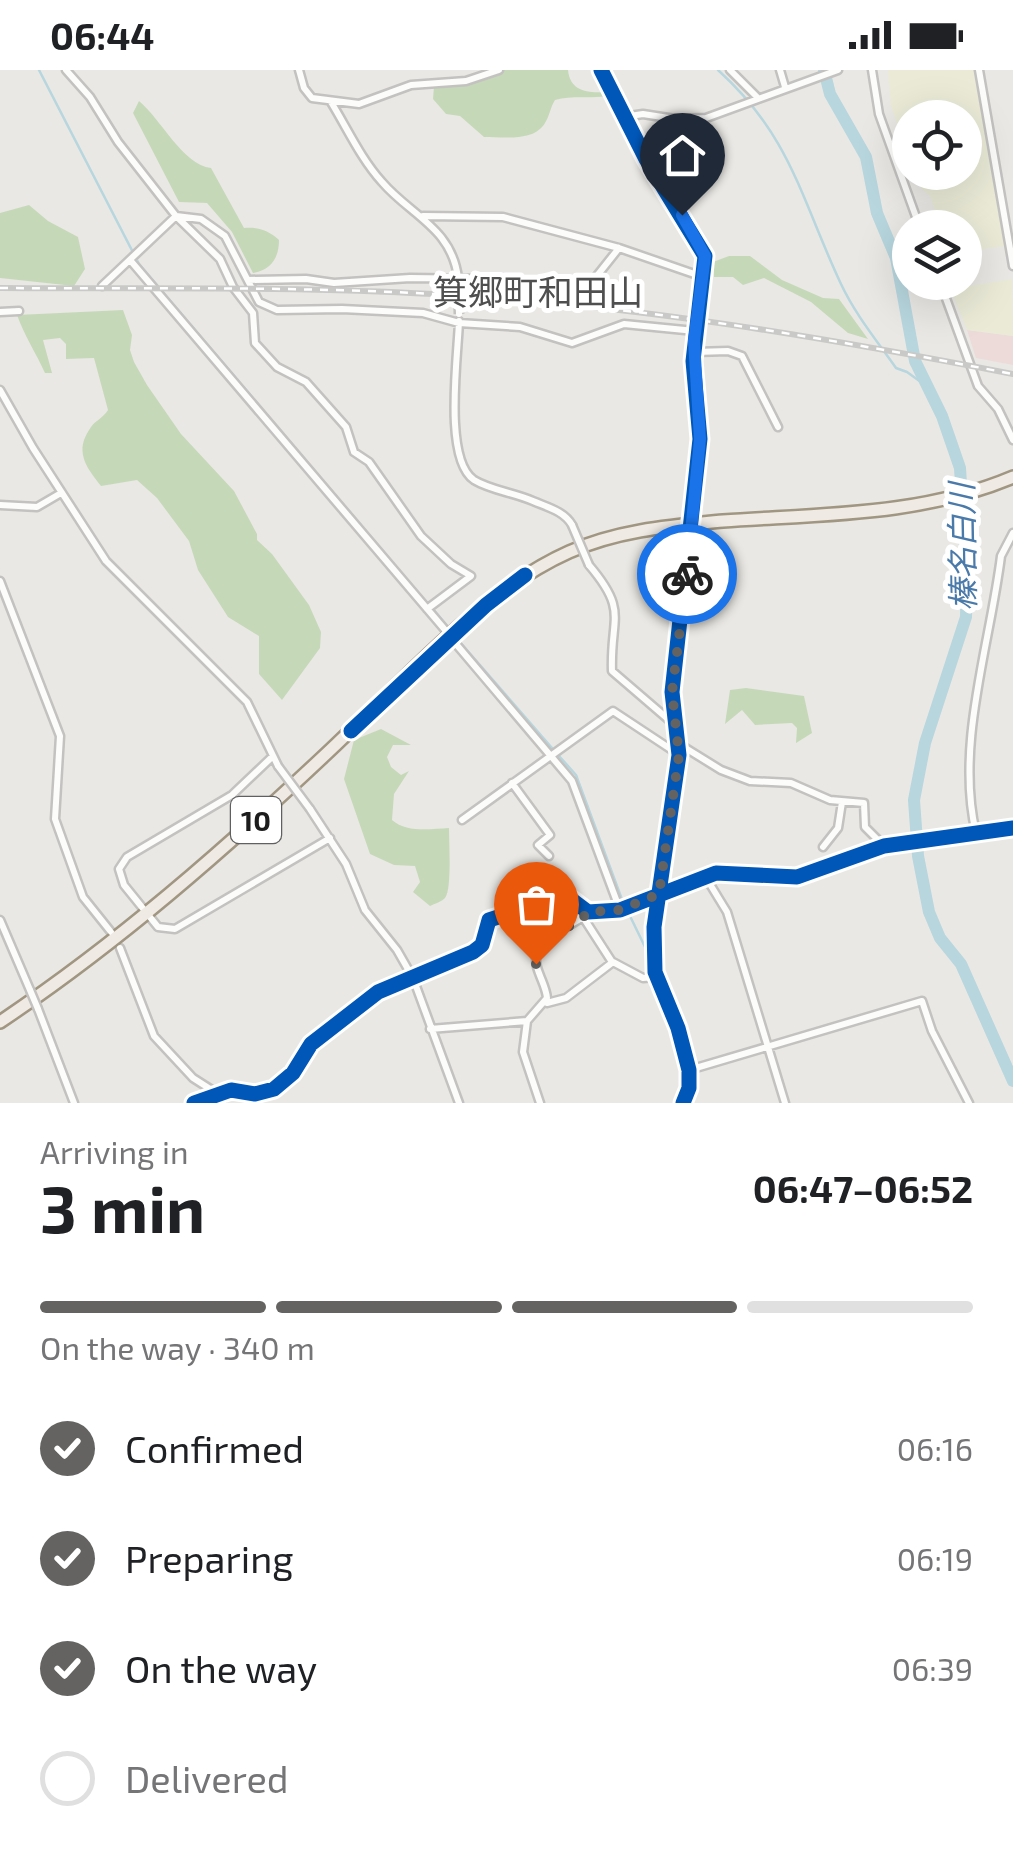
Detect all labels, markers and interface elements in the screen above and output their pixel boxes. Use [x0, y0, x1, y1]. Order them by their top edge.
text: 06:44 [50, 12, 155, 58]
map controls [892, 100, 982, 300]
button: locate [892, 100, 982, 190]
pin [640, 113, 725, 216]
icon: home [655, 128, 710, 183]
button: layers [892, 210, 982, 300]
district label: 箕郷町和田山 [433, 270, 643, 312]
water label: 榛名白川 [941, 480, 981, 611]
courier [637, 524, 737, 624]
icon: bike [660, 547, 715, 602]
road number: 10 [231, 797, 281, 843]
pin [494, 862, 579, 965]
icon: bag [509, 877, 564, 932]
text: Arriving in [40, 1132, 189, 1170]
text: 06:47–06:52 [753, 1165, 973, 1211]
text: 3 min [40, 1168, 205, 1246]
text: On the way · 340 m [40, 1328, 315, 1366]
icon: check [40, 1421, 95, 1476]
text: Confirmed [125, 1425, 304, 1471]
text: 06:16 [897, 1429, 973, 1467]
icon: check [40, 1531, 95, 1586]
text: Preparing [125, 1535, 293, 1581]
text: 06:19 [897, 1539, 973, 1577]
icon: check [40, 1641, 95, 1696]
text: On the way [125, 1645, 317, 1691]
text: 06:39 [892, 1649, 973, 1687]
text: Delivered [125, 1755, 289, 1801]

